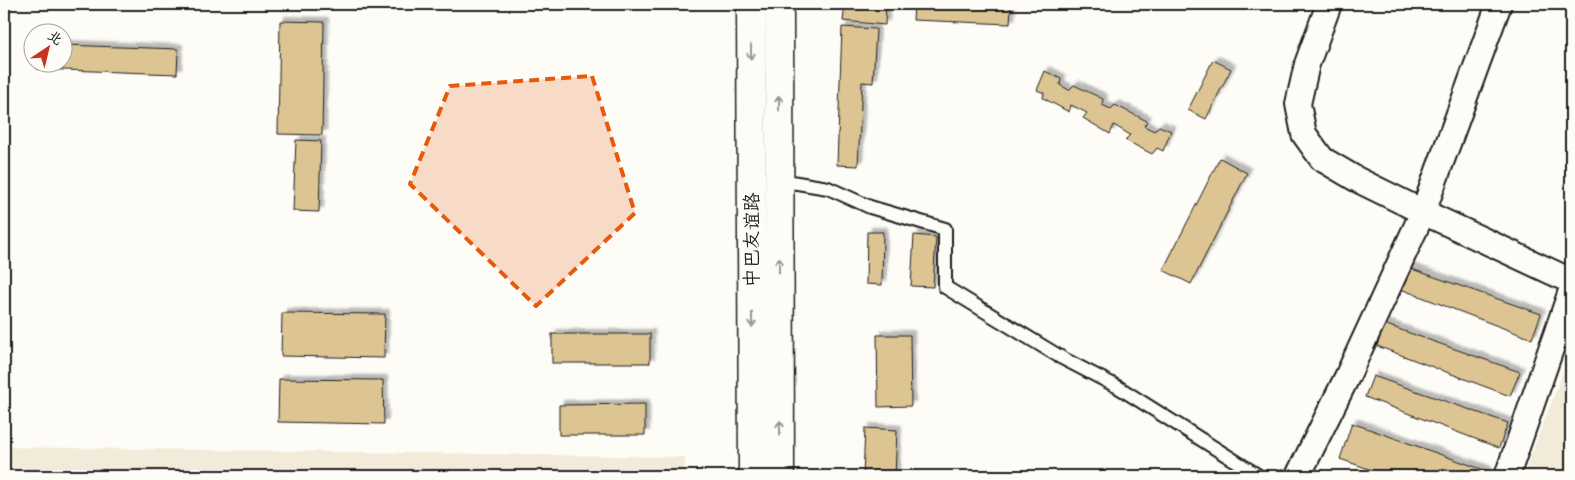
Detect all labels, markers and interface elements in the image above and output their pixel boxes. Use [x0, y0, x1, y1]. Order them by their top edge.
north arrow [22, 22, 72, 72]
text: 北 [44, 27, 66, 50]
one-way arrow [746, 44, 756, 60]
one-way arrow [774, 95, 784, 111]
street label: 中巴友谊路 [740, 192, 765, 288]
one-way arrow [774, 257, 784, 274]
one-way arrow [747, 312, 757, 328]
one-way arrow [775, 420, 785, 436]

